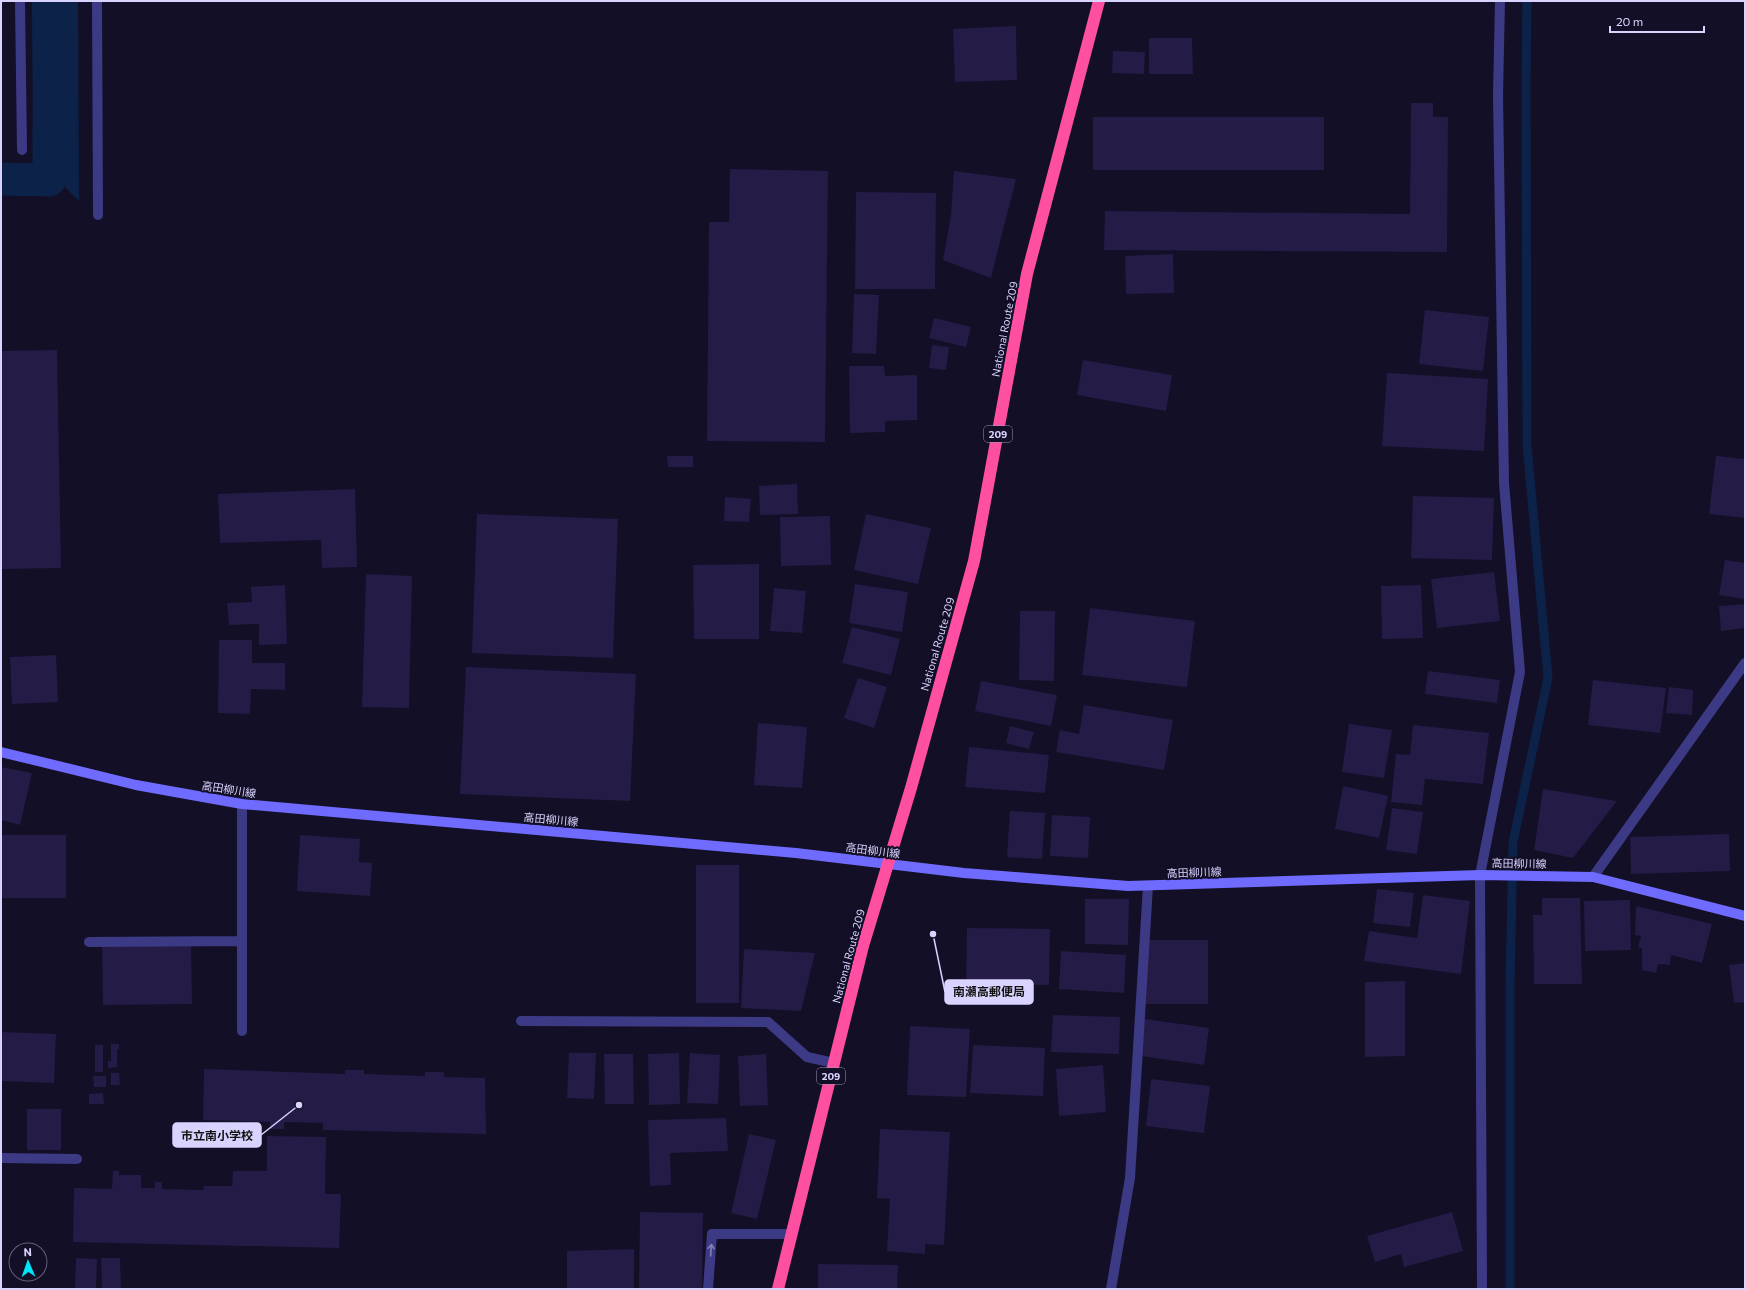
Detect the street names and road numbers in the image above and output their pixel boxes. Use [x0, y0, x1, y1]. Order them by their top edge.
street label: National Route 209 [988, 280, 1020, 378]
road number: 209 [984, 426, 1012, 442]
street label: National Route 209 [917, 595, 957, 692]
street label: 高田柳川線 [201, 778, 257, 800]
street label: 高田柳川線 [523, 810, 579, 828]
street label: 高田柳川線 [845, 840, 901, 860]
street label: 高田柳川線 [1491, 856, 1547, 870]
street label: 高田柳川線 [1166, 865, 1222, 879]
street label: National Route 209 [829, 907, 867, 1004]
road number: 209 [817, 1068, 845, 1084]

